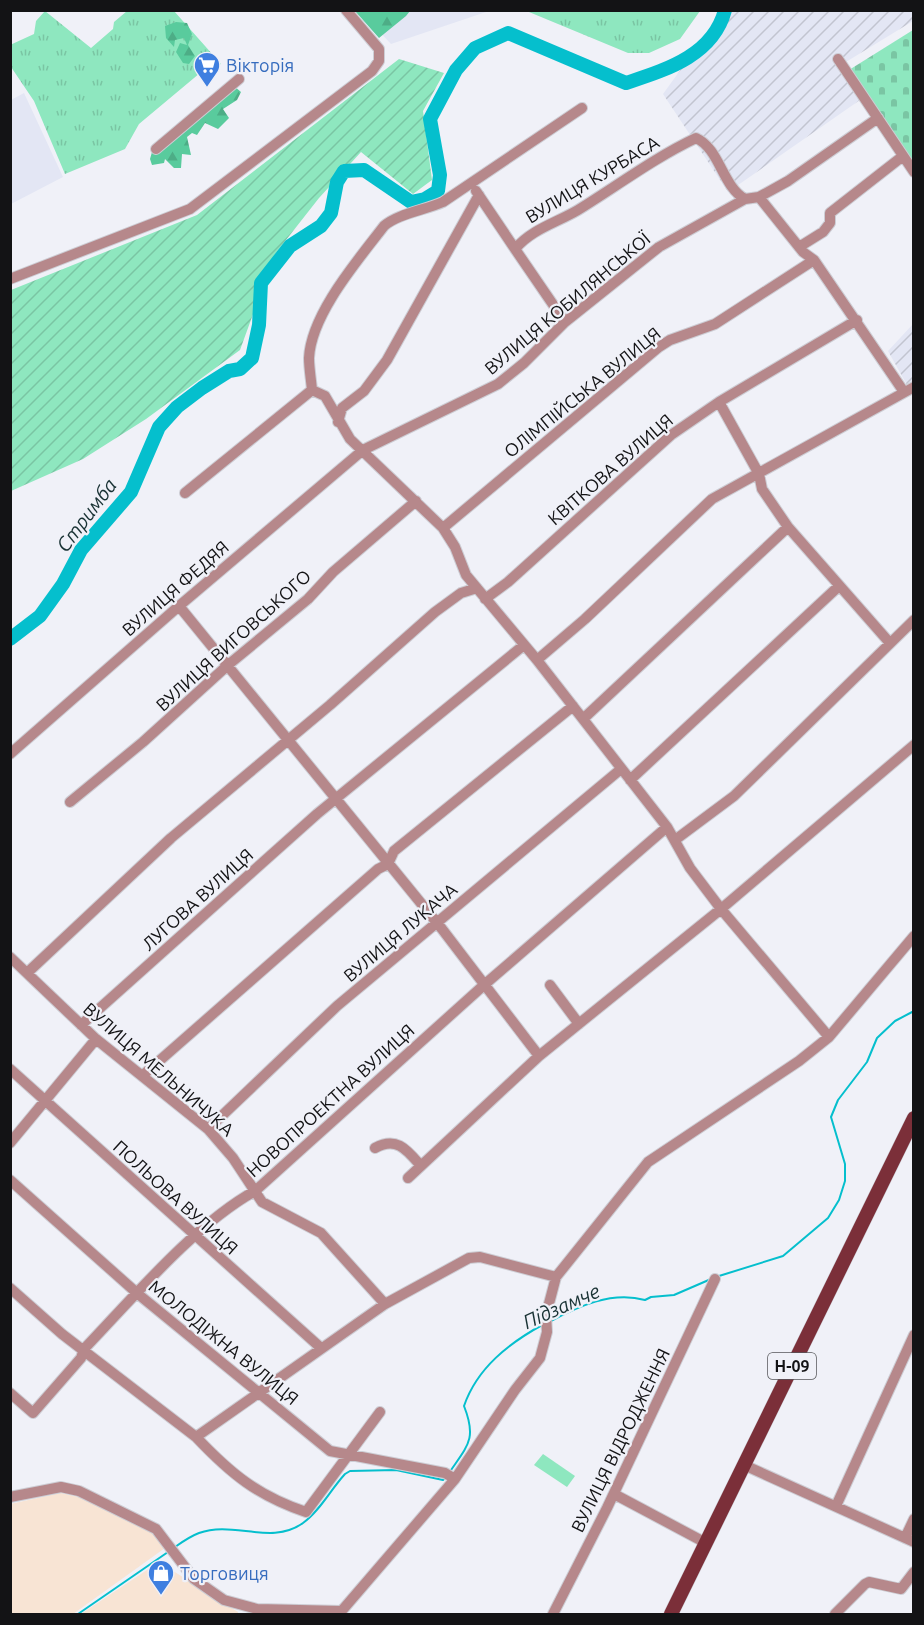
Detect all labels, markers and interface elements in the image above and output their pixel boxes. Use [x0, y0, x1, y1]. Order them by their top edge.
supermarket icon: Вікторія [192, 50, 222, 88]
place label: Вікторія [226, 55, 294, 75]
street label: ВУЛИЦЯ КУРБАСА [522, 131, 662, 227]
street label: ВУЛИЦЯ КОБИЛЯНСЬКОЇ [480, 228, 654, 378]
street label: ОЛІМПІЙСЬКА ВУЛИЦЯ [500, 323, 664, 461]
street label: КВІТКОВА ВУЛИЦЯ [544, 410, 676, 528]
water label: Стримба [51, 474, 121, 556]
street label: ВУЛИЦЯ ФЕДЯЯ [118, 536, 232, 640]
street label: ВУЛИЦЯ ВИГОВСЬКОГО [152, 565, 314, 715]
street label: ЛУГОВА ВУЛИЦЯ [138, 844, 256, 954]
street label: ВУЛИЦЯ ЛУКАЧА [339, 879, 461, 985]
street label: ВУЛИЦЯ МЕЛЬНИЧУКА [80, 998, 238, 1140]
street label: НОВОПРОЕКТНА ВУЛИЦЯ [242, 1019, 418, 1181]
street label: ПОЛЬОВА ВУЛИЦЯ [110, 1136, 242, 1258]
street label: МОЛОДІЖНА ВУЛИЦЯ [145, 1276, 303, 1408]
water label: Підзамче [519, 1279, 603, 1333]
street label: ВУЛИЦЯ ВІДРОДЖЕННЯ [567, 1345, 673, 1535]
road number: Н-09 [768, 1353, 816, 1379]
shop icon: Торговиця [146, 1558, 176, 1596]
place label: Торговиця [180, 1563, 269, 1583]

